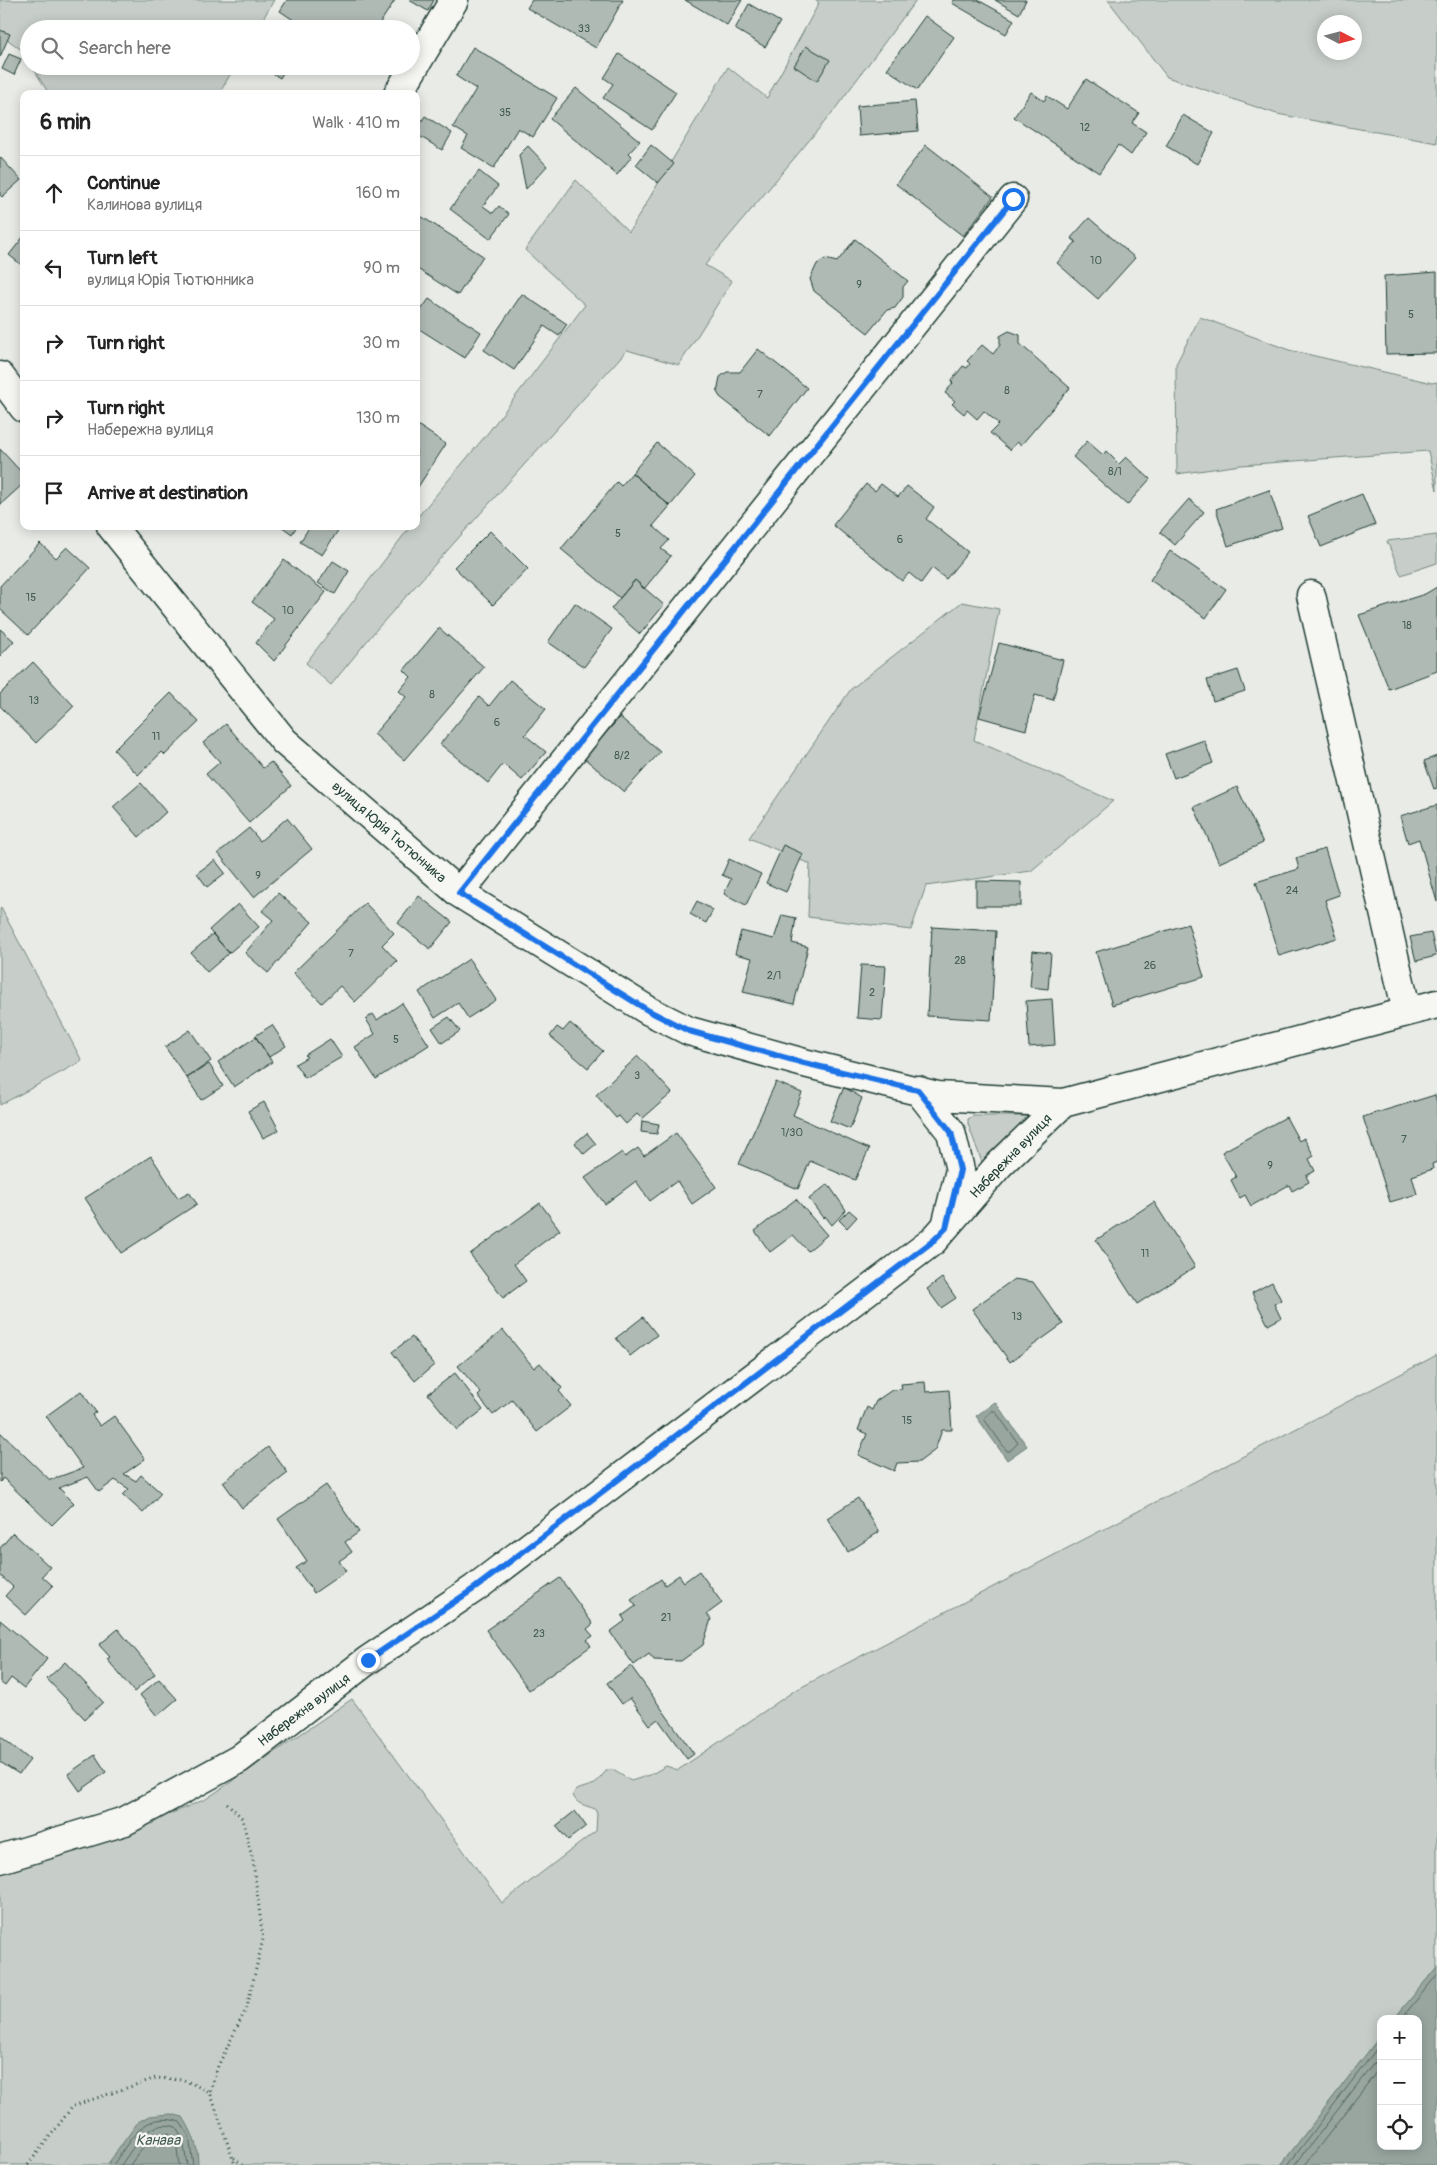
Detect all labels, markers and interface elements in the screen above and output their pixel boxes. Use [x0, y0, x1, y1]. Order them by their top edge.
north arrow [1317, 15, 1362, 60]
search box [20, 20, 420, 75]
house number: 33 [578, 22, 590, 35]
icon: search [38, 34, 66, 62]
text: Search here [78, 36, 171, 60]
house number: 35 [499, 106, 511, 119]
text: 6 min [40, 109, 91, 136]
text: Walk · 410 m [312, 113, 400, 133]
house number: 12 [1080, 121, 1090, 134]
text: Continue [87, 171, 160, 195]
icon: ahead [40, 179, 68, 207]
text: 160 m [356, 183, 400, 203]
route start [1002, 188, 1025, 211]
text: Калинова вулиця [87, 195, 202, 215]
text: Turn left [87, 246, 157, 270]
icon: left [40, 254, 68, 282]
house number: 10 [1090, 254, 1102, 267]
text: 90 m [363, 258, 400, 278]
text: вулиця Юрія Тютюнника [87, 270, 254, 290]
house number: 9 [856, 278, 862, 291]
house number: 5 [1408, 308, 1414, 321]
icon: right [40, 329, 68, 357]
text: Turn right [87, 331, 165, 355]
text: 30 m [362, 333, 400, 353]
house number: 8 [1004, 384, 1010, 397]
house number: 7 [757, 388, 763, 401]
text: Turn right [87, 396, 165, 420]
icon: right [40, 404, 68, 432]
text: 130 m [356, 408, 400, 428]
text: Набережна вулиця [87, 420, 214, 440]
house number: 8/1 [1108, 465, 1122, 478]
icon: arrive [40, 479, 68, 507]
text: Arrive at destination [87, 481, 248, 505]
house number: 5 [615, 527, 621, 540]
house number: 6 [897, 533, 903, 546]
house number: 15 [26, 591, 36, 604]
house number: 10 [282, 604, 294, 617]
house number: 18 [1402, 619, 1412, 632]
house number: 8 [429, 688, 435, 701]
house number: 13 [29, 694, 39, 707]
house number: 6 [494, 716, 500, 729]
house number: 11 [152, 730, 160, 743]
house number: 8/2 [614, 749, 630, 762]
street label: вулиця Юрія Тютюнника [328, 778, 450, 886]
house number: 9 [255, 869, 261, 882]
house number: 24 [1286, 884, 1299, 897]
house number: 7 [348, 947, 354, 960]
house number: 28 [954, 954, 966, 967]
house number: 26 [1144, 959, 1156, 972]
house number: 2/1 [767, 969, 781, 982]
house number: 2 [869, 986, 875, 999]
house number: 5 [393, 1033, 399, 1046]
house number: 3 [634, 1069, 640, 1082]
street label: Набережна вулиця [966, 1110, 1056, 1202]
house number: 1/30 [781, 1126, 803, 1139]
house number: 7 [1401, 1133, 1407, 1146]
house number: 9 [1267, 1159, 1273, 1172]
house number: 11 [1141, 1247, 1149, 1260]
house number: 13 [1012, 1310, 1022, 1323]
house number: 15 [902, 1414, 912, 1427]
house number: 21 [661, 1611, 671, 1624]
house number: 23 [533, 1627, 545, 1640]
route end [357, 1649, 380, 1672]
street label: Набережна вулиця [255, 1670, 353, 1750]
map controls [1377, 2015, 1422, 2150]
button: + [1377, 2015, 1422, 2060]
button: − [1377, 2060, 1422, 2105]
button: locate [1377, 2105, 1422, 2150]
water label: Канава [136, 2131, 181, 2150]

